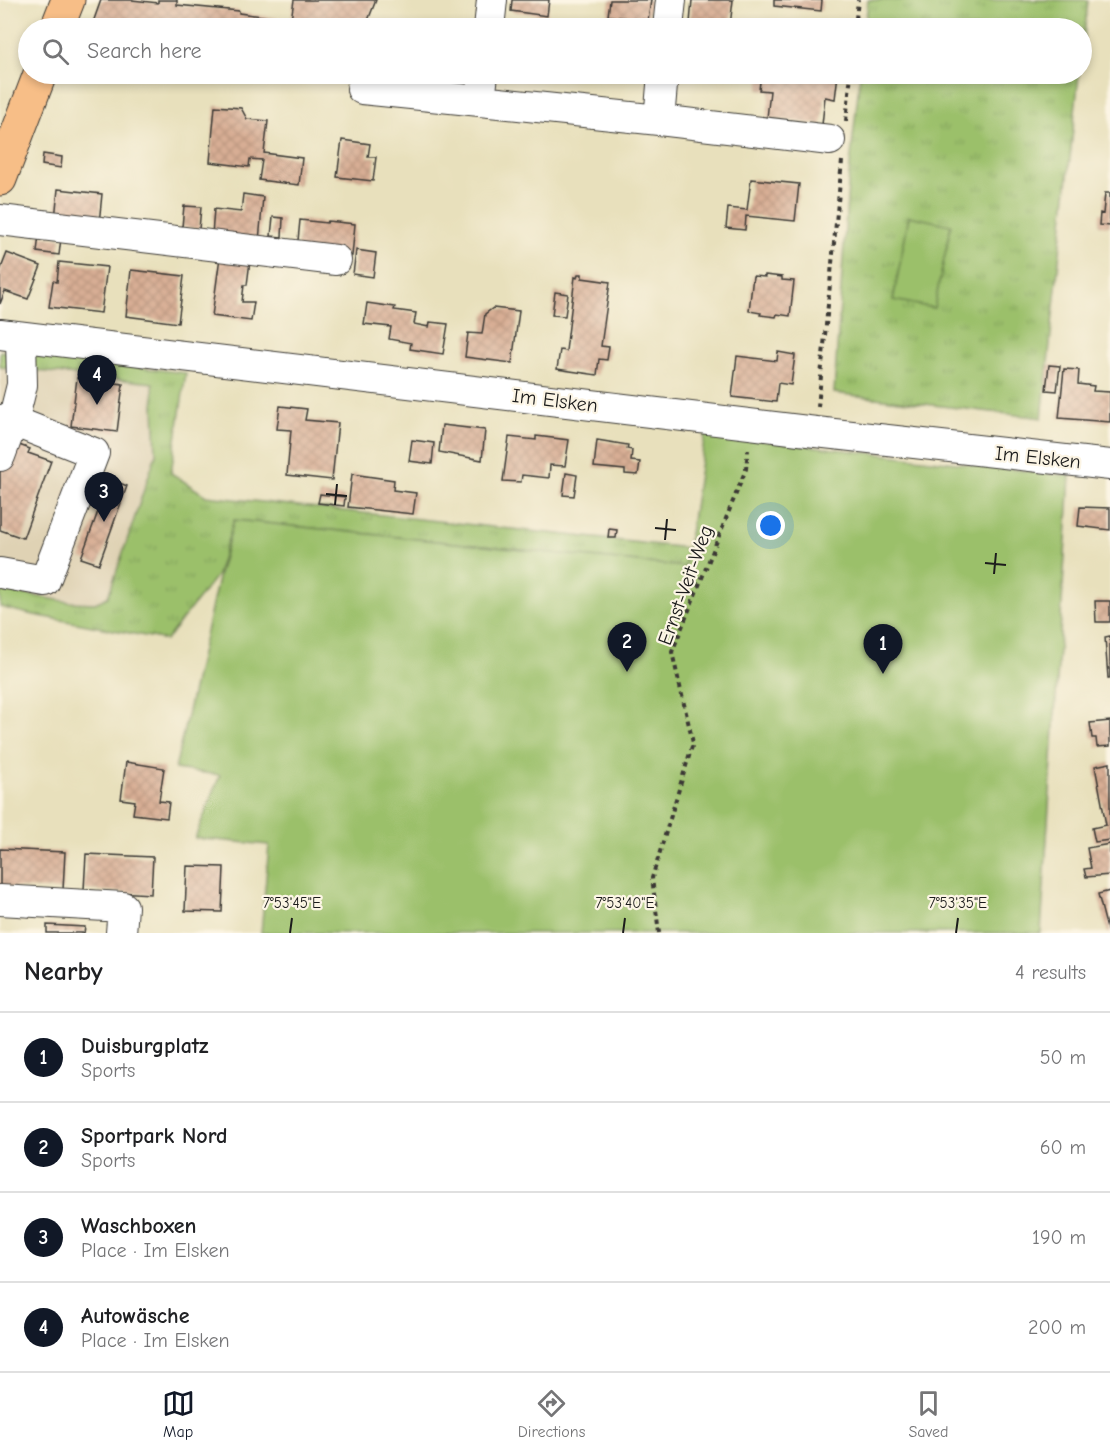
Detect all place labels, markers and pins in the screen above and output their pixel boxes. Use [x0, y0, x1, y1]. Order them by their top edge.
pin: 4 [78, 356, 116, 405]
pin: 3 [84, 472, 124, 522]
pin: 2 [608, 622, 646, 672]
pin: 1 [864, 624, 902, 674]

